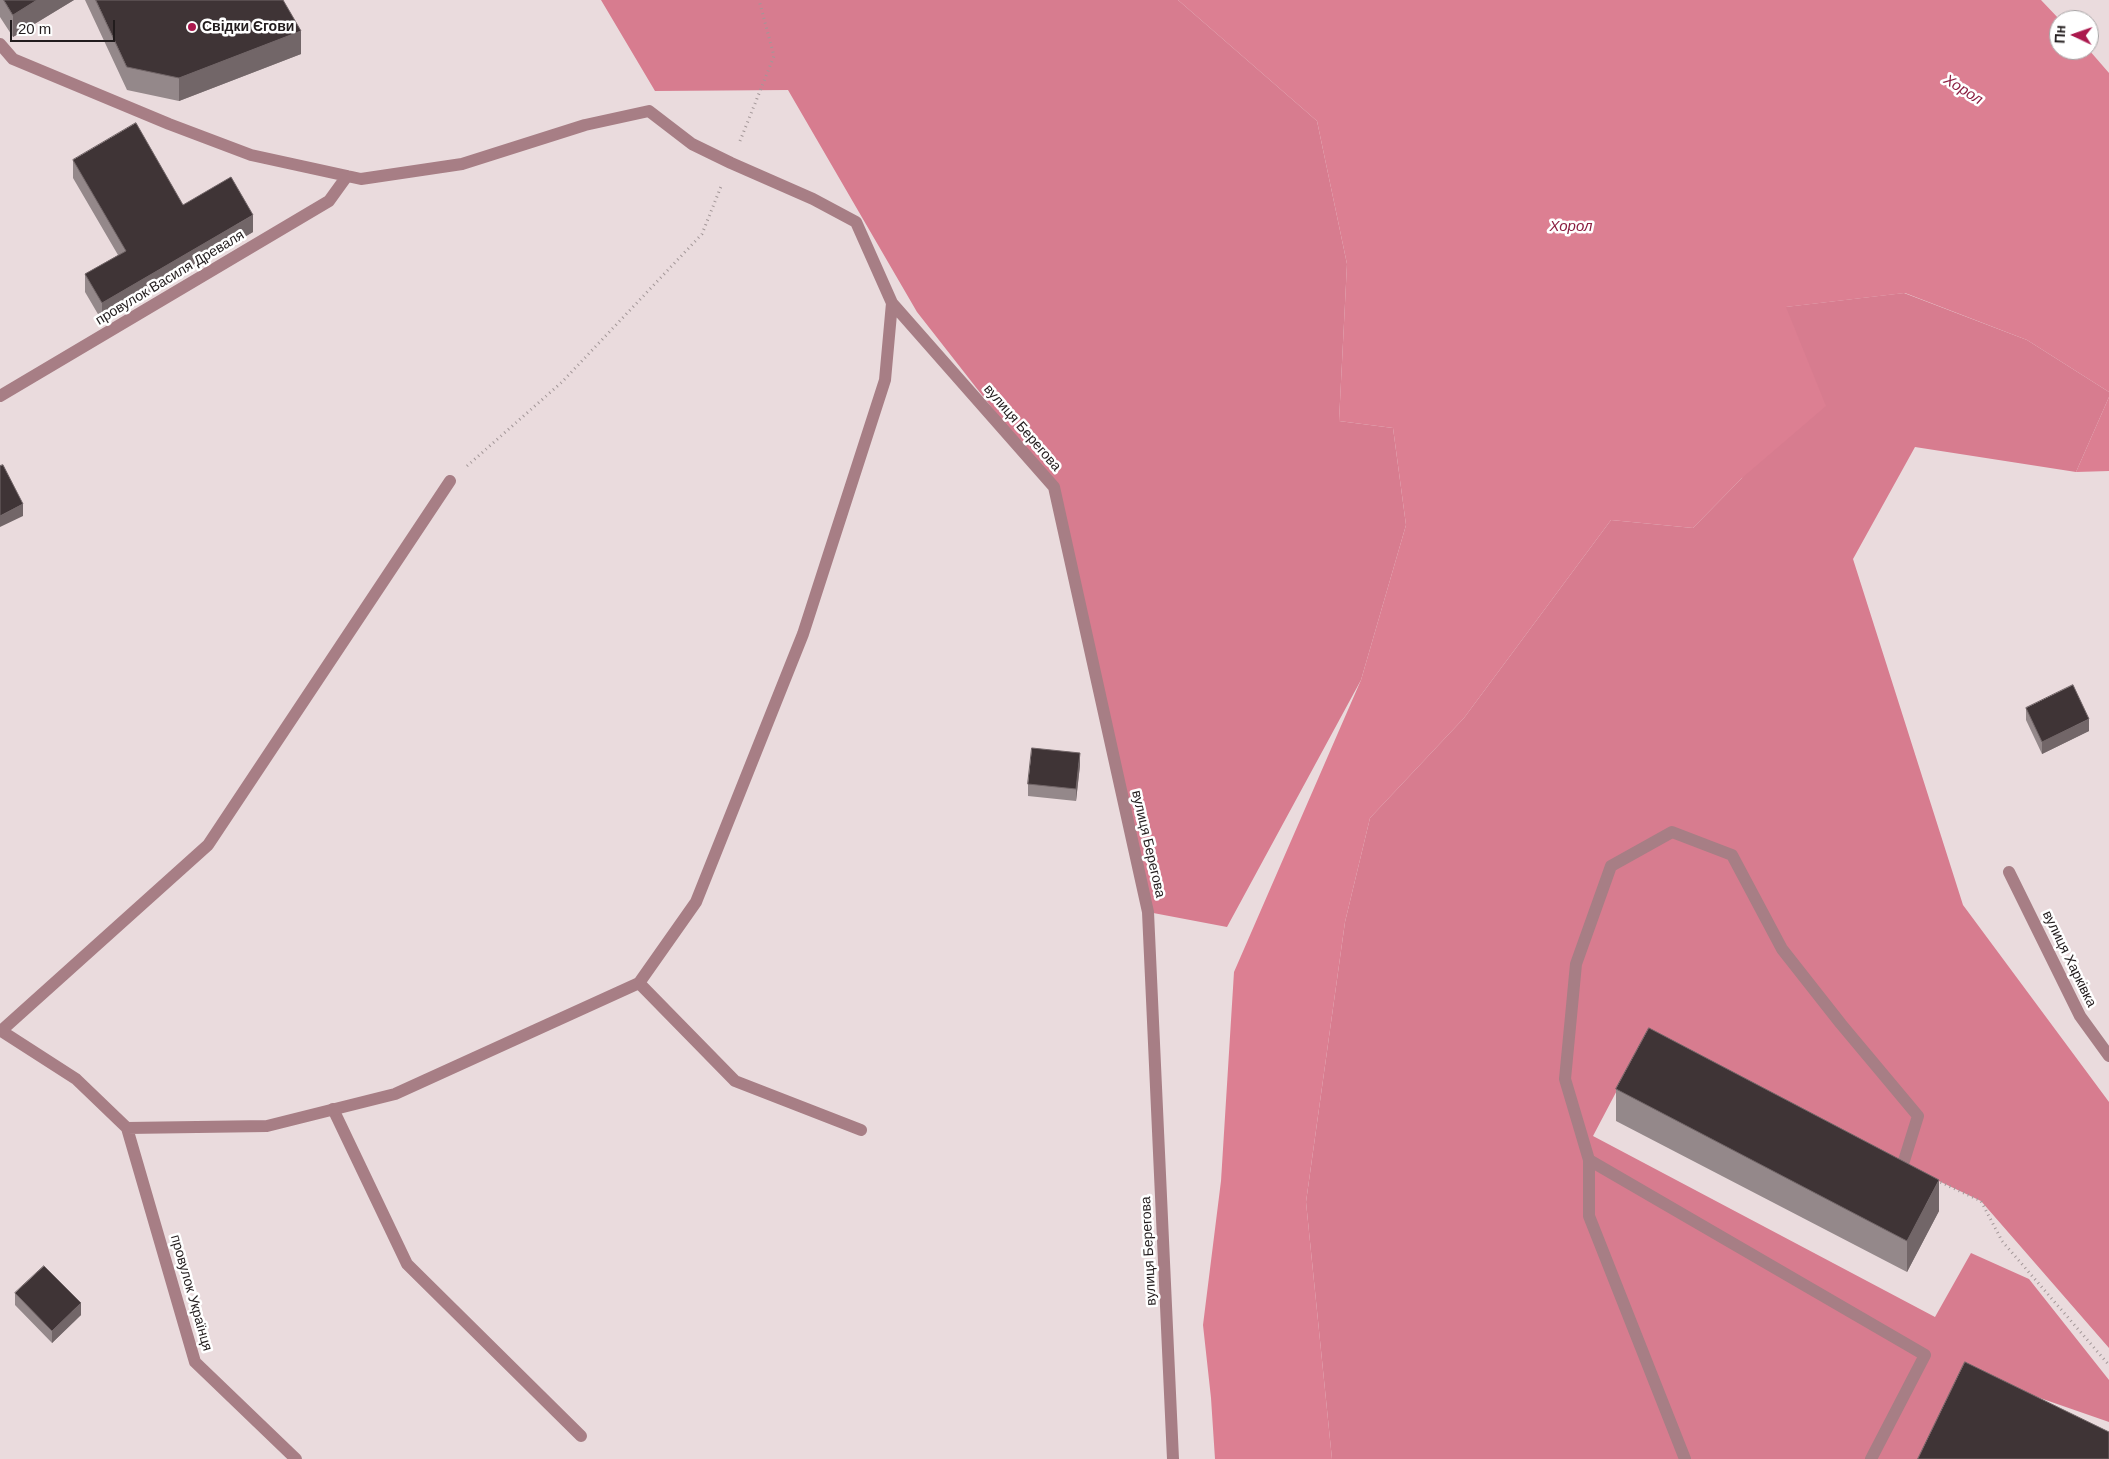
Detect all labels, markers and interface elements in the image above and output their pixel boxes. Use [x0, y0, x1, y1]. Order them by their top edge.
scale bar [12, 10, 118, 42]
north arrow [2049, 10, 2099, 60]
place label: Свідки Єгови [202, 19, 294, 35]
text: 20 m [18, 20, 51, 37]
marker: Свідки Єгови [186, 21, 198, 33]
text: Пн [2052, 25, 2068, 44]
water label: Хорол [1940, 71, 1986, 109]
water label: Хорол [1550, 218, 1592, 236]
street label: провулок Василя Древаля [93, 227, 247, 329]
street label: вулиця Берегова [980, 381, 1064, 475]
street label: вулиця Берегова [1127, 789, 1169, 899]
street label: вулиця Харківка [2038, 908, 2100, 1010]
street label: вулиця Берегова [1138, 1196, 1160, 1306]
street label: провулок Українця [166, 1233, 216, 1353]

